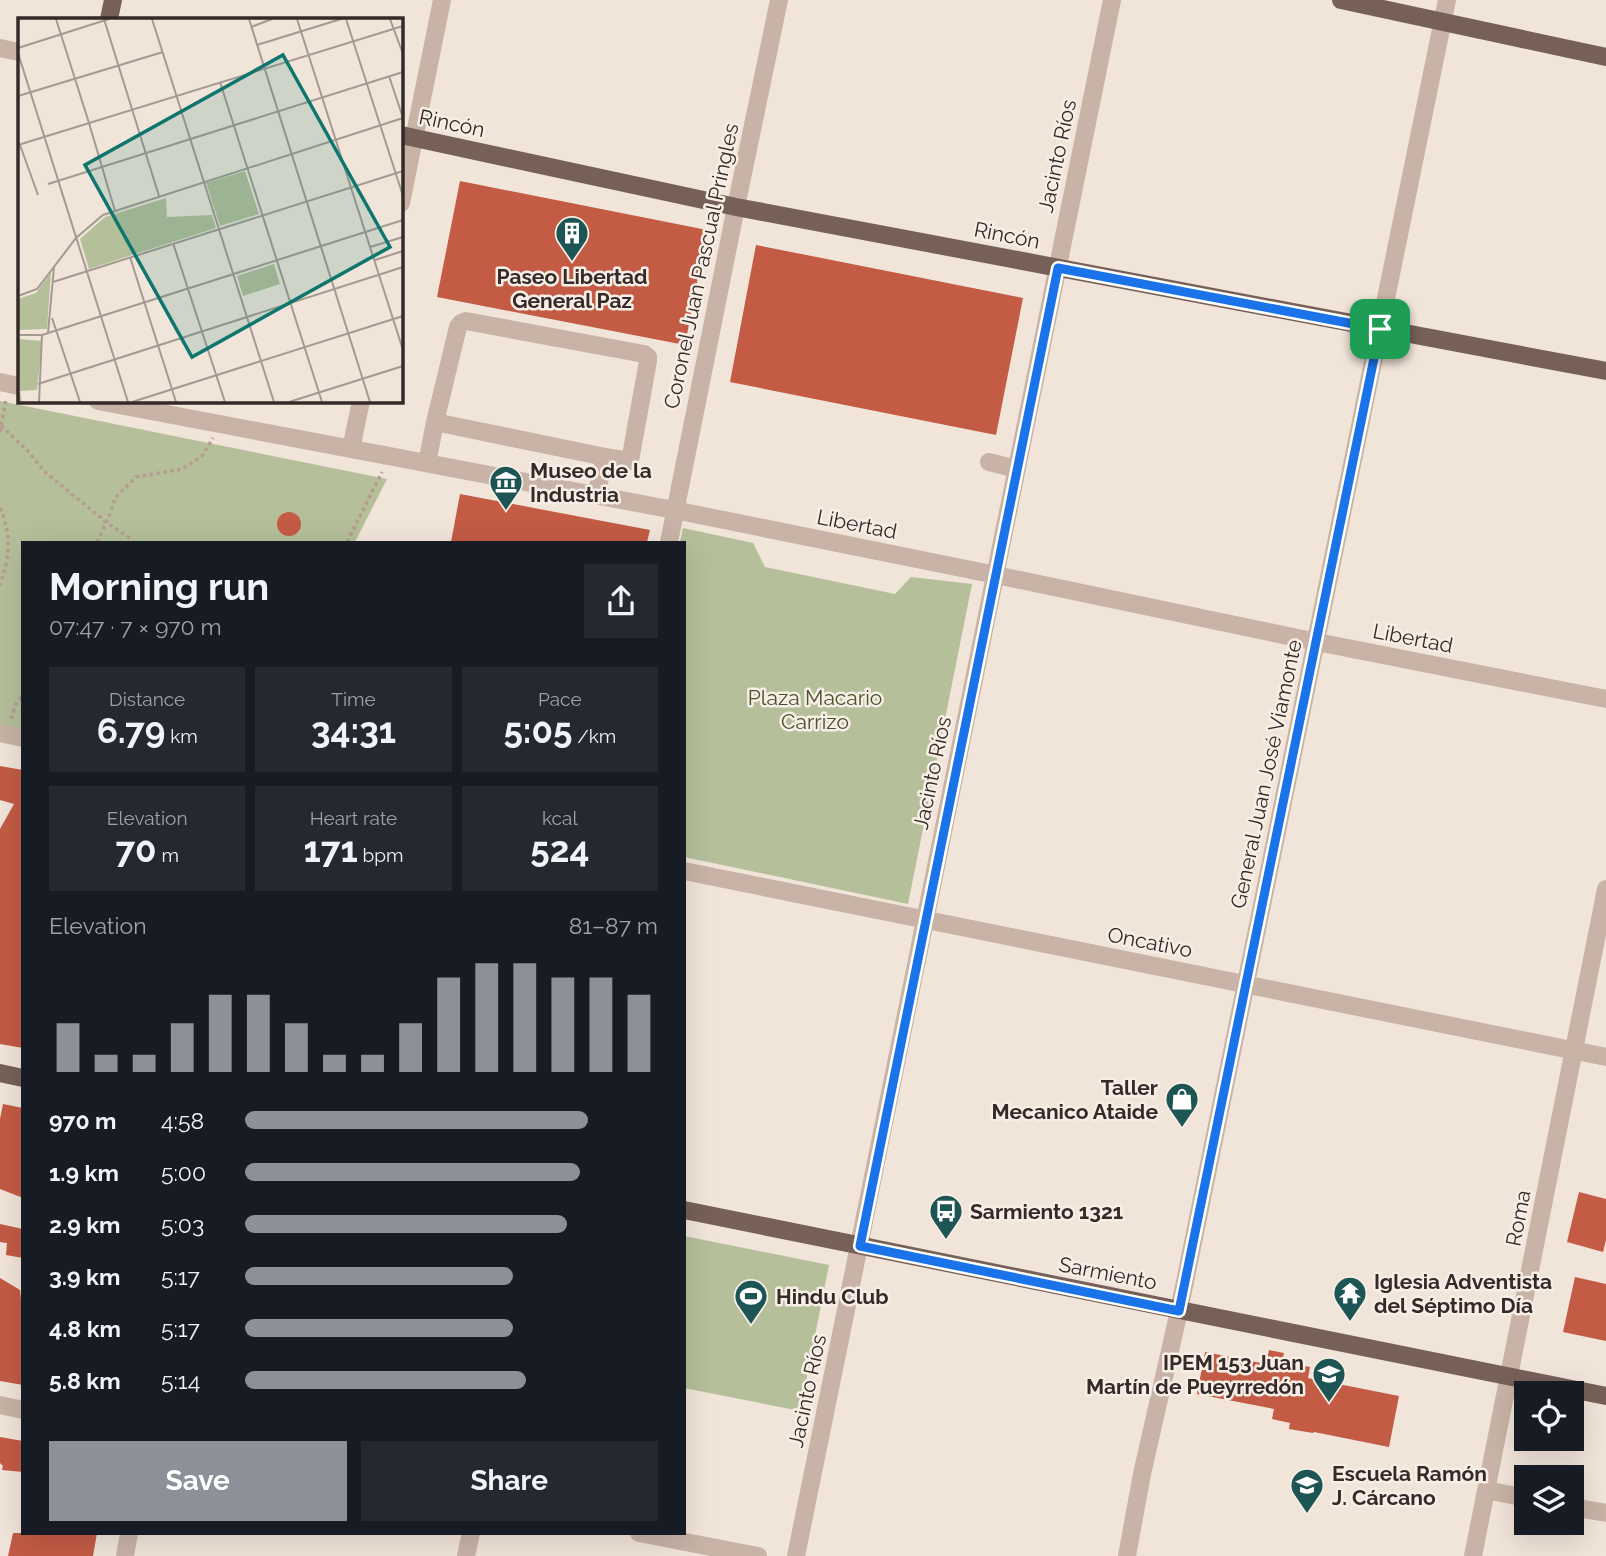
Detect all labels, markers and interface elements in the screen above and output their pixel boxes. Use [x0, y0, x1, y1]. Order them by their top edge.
inset map [18, 18, 402, 402]
street label: Jacinto Ríos [1033, 97, 1081, 215]
street label: Rincón [417, 104, 487, 142]
street label: Coronel Juan Pascual Pringles [659, 121, 743, 411]
building icon: Paseo Libertad General Paz [553, 214, 591, 263]
street label: Rincón [972, 216, 1042, 254]
place label: Paseo Libertad General Paz [496, 264, 648, 313]
pin [1350, 299, 1410, 359]
icon: arrive [1361, 310, 1399, 348]
place label: Museo de la Industria [530, 458, 652, 507]
museum icon: Museo de la Industria [487, 463, 525, 512]
street label: Libertad [815, 504, 899, 544]
text: Morning run [49, 564, 269, 609]
button: share [584, 564, 658, 638]
text: 07:47 · 7 × 970 m [49, 613, 222, 640]
street label: Libertad [1371, 618, 1455, 658]
street label: General Juan José Viamonte [1225, 637, 1307, 911]
park label: Plaza Macario Carrizo [748, 685, 882, 734]
text: Distance [109, 688, 185, 710]
text: Time [331, 688, 376, 710]
text: Pace [538, 688, 582, 710]
text: 6.79 [97, 710, 165, 751]
text: 34:31 [311, 710, 396, 751]
text: 5:05 [503, 710, 572, 751]
street label: Jacinto Ríos [908, 714, 956, 832]
text: km [165, 725, 198, 747]
text: /km [572, 725, 616, 747]
text: Elevation [107, 807, 188, 829]
text: Heart rate [310, 807, 397, 829]
text: kcal [542, 807, 578, 829]
text: 70 [115, 829, 157, 870]
text: 171 [304, 829, 358, 870]
text: 524 [530, 829, 589, 870]
text: m [157, 844, 179, 866]
text: bpm [358, 844, 403, 866]
text: Elevation [49, 912, 147, 939]
text: 81–87 m [569, 912, 658, 939]
street label: Oncativo [1106, 922, 1194, 962]
place label: Taller Mecanico Ataide [991, 1075, 1158, 1124]
shop icon: Taller Mecanico Ataide [1163, 1080, 1201, 1129]
text: 970 m [49, 1107, 117, 1134]
text: 4:58 [161, 1107, 204, 1134]
text: 1.9 km [49, 1159, 119, 1186]
text: 5:00 [161, 1159, 206, 1186]
street label: Roma [1500, 1188, 1536, 1248]
bus stop icon: Sarmiento 1321 [927, 1192, 965, 1241]
place label: Sarmiento 1321 [970, 1199, 1123, 1224]
text: 2.9 km [49, 1211, 120, 1238]
text: 5:03 [161, 1211, 204, 1238]
street label: Sarmiento [1057, 1251, 1159, 1295]
text: 3.9 km [49, 1263, 120, 1290]
text: 5:17 [161, 1263, 200, 1290]
place label: Iglesia Adventista del Séptimo Día [1374, 1269, 1552, 1318]
temple icon: Iglesia Adventista del Séptimo Día [1331, 1274, 1369, 1323]
sports icon: Hindu Club [732, 1277, 770, 1326]
place label: Hindu Club [776, 1284, 889, 1309]
text: 4.8 km [49, 1315, 121, 1342]
text: 5:17 [161, 1315, 200, 1342]
street label: Jacinto Ríos [783, 1332, 831, 1450]
place label: IPEM 153 Juan Martín de Pueyrredón [1086, 1350, 1304, 1399]
school or university icon: IPEM 153 Juan Martín de Pueyrredón [1310, 1355, 1348, 1404]
text: 5.8 km [49, 1367, 121, 1394]
text: 5:14 [161, 1367, 200, 1394]
map controls [1514, 1381, 1584, 1535]
button: locate [1514, 1381, 1584, 1451]
button: Save [49, 1441, 347, 1521]
button: Share [361, 1441, 658, 1521]
place label: Escuela Ramón J. Cárcano [1332, 1461, 1487, 1510]
button: layers [1514, 1465, 1584, 1535]
school or university icon: Escuela Ramón J. Cárcano [1288, 1466, 1326, 1515]

